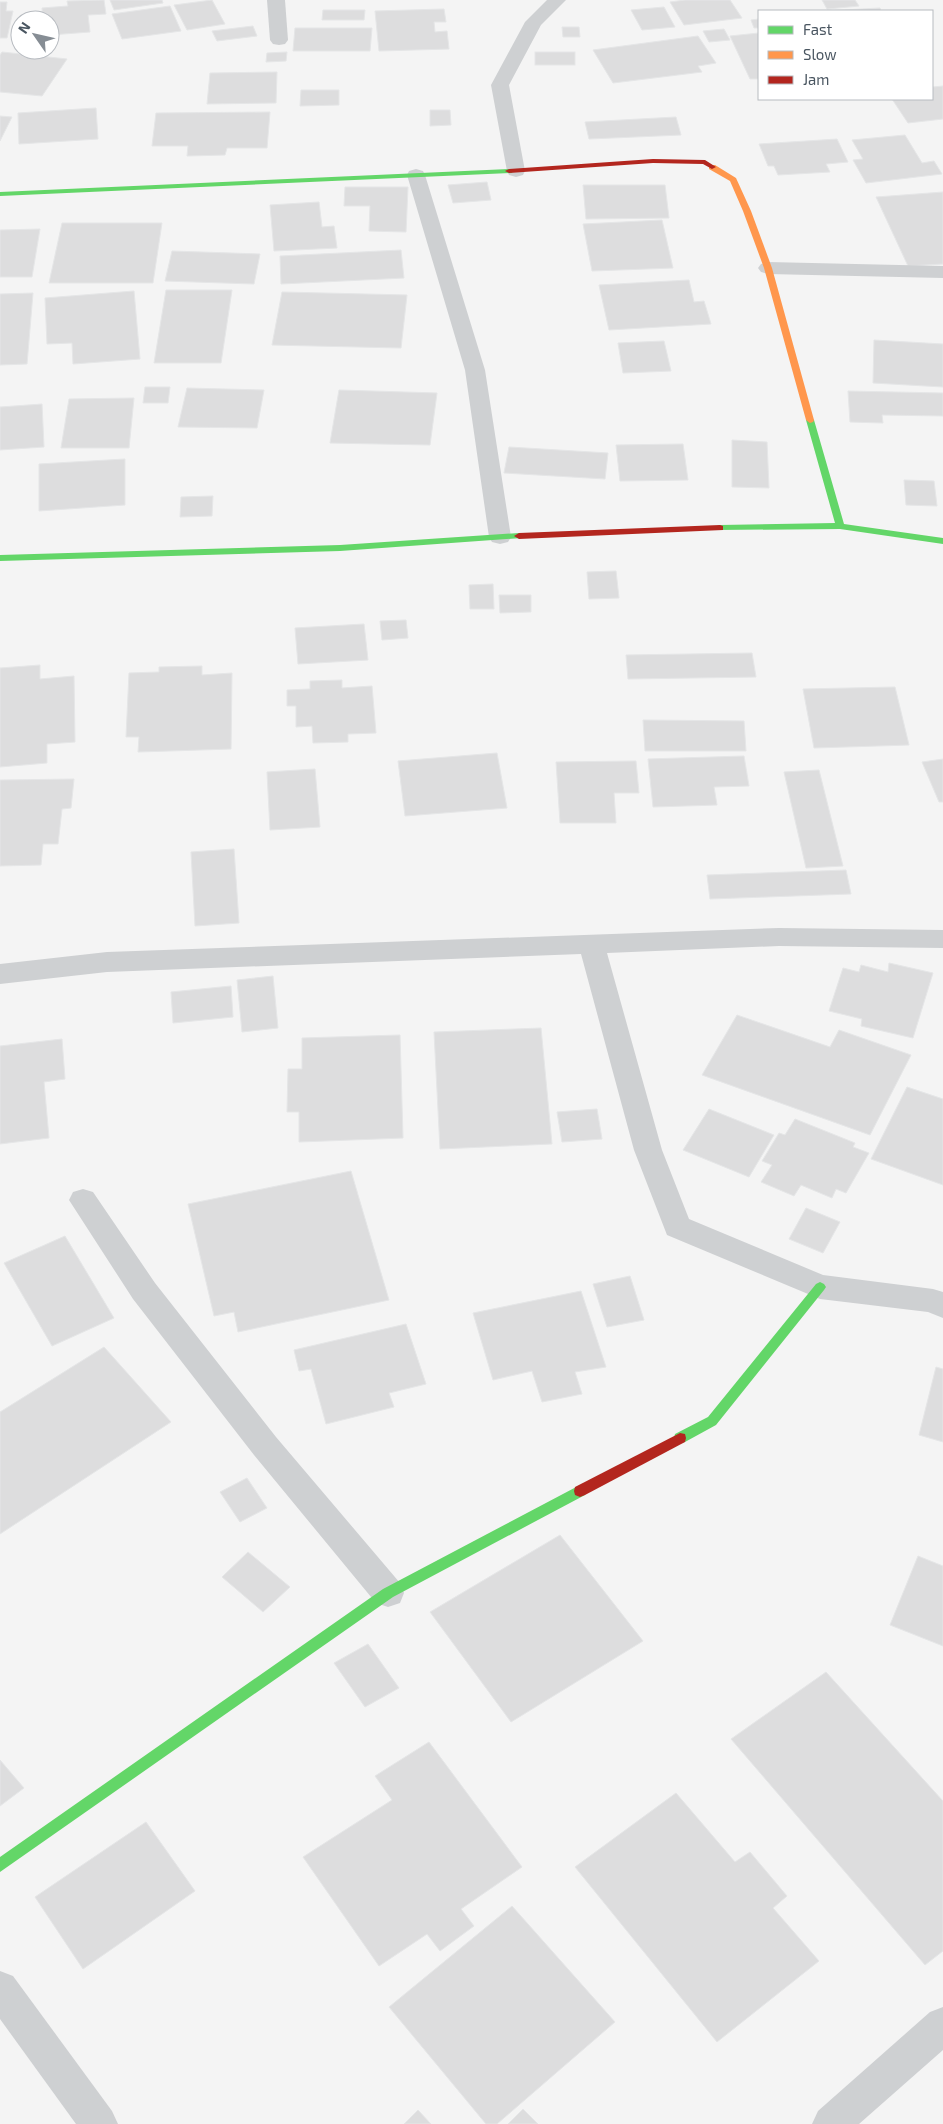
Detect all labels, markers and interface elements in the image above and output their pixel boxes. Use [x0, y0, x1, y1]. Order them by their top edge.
north arrow [10, 10, 60, 60]
legend [758, 10, 933, 100]
text: N [14, 19, 34, 36]
text: Fast [803, 20, 833, 38]
text: Slow [803, 45, 837, 63]
text: Jam [803, 70, 829, 88]

